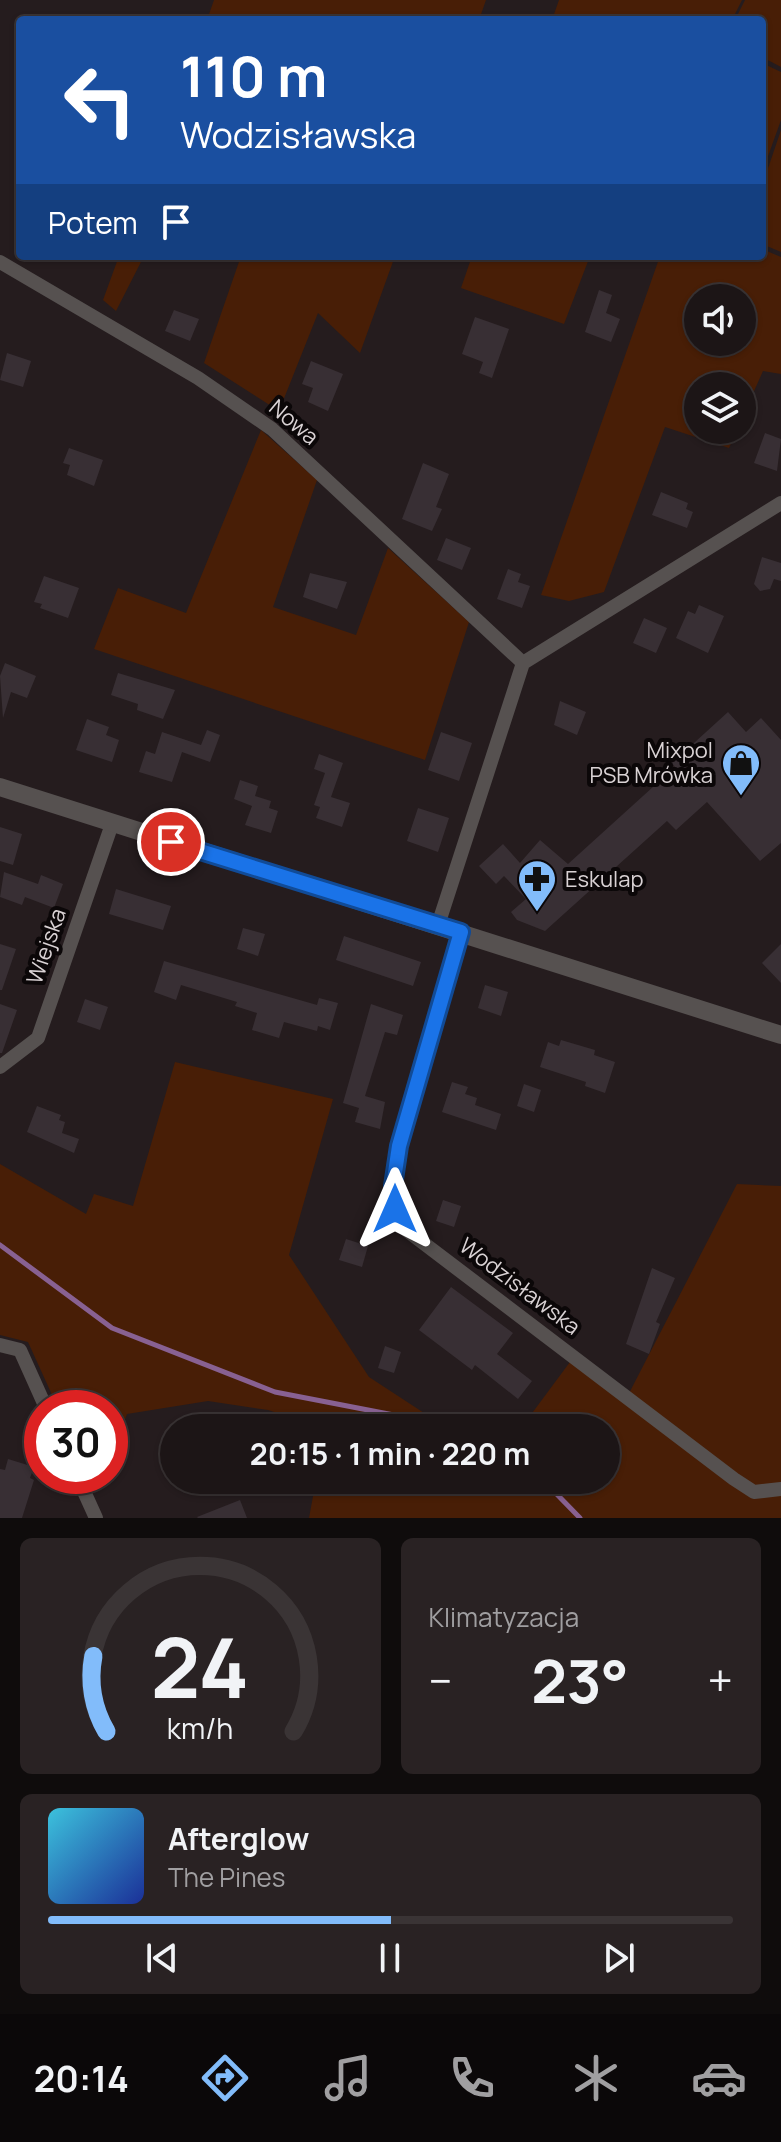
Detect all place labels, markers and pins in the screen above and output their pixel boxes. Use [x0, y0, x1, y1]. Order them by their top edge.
place label: Mixpol PSB Mrówka [589, 735, 713, 790]
shop icon: Mixpol PSB Mrówka [720, 742, 762, 797]
pin [137, 808, 205, 876]
pharmacy icon: Eskulap [516, 858, 558, 913]
place label: Eskulap [565, 864, 643, 894]

